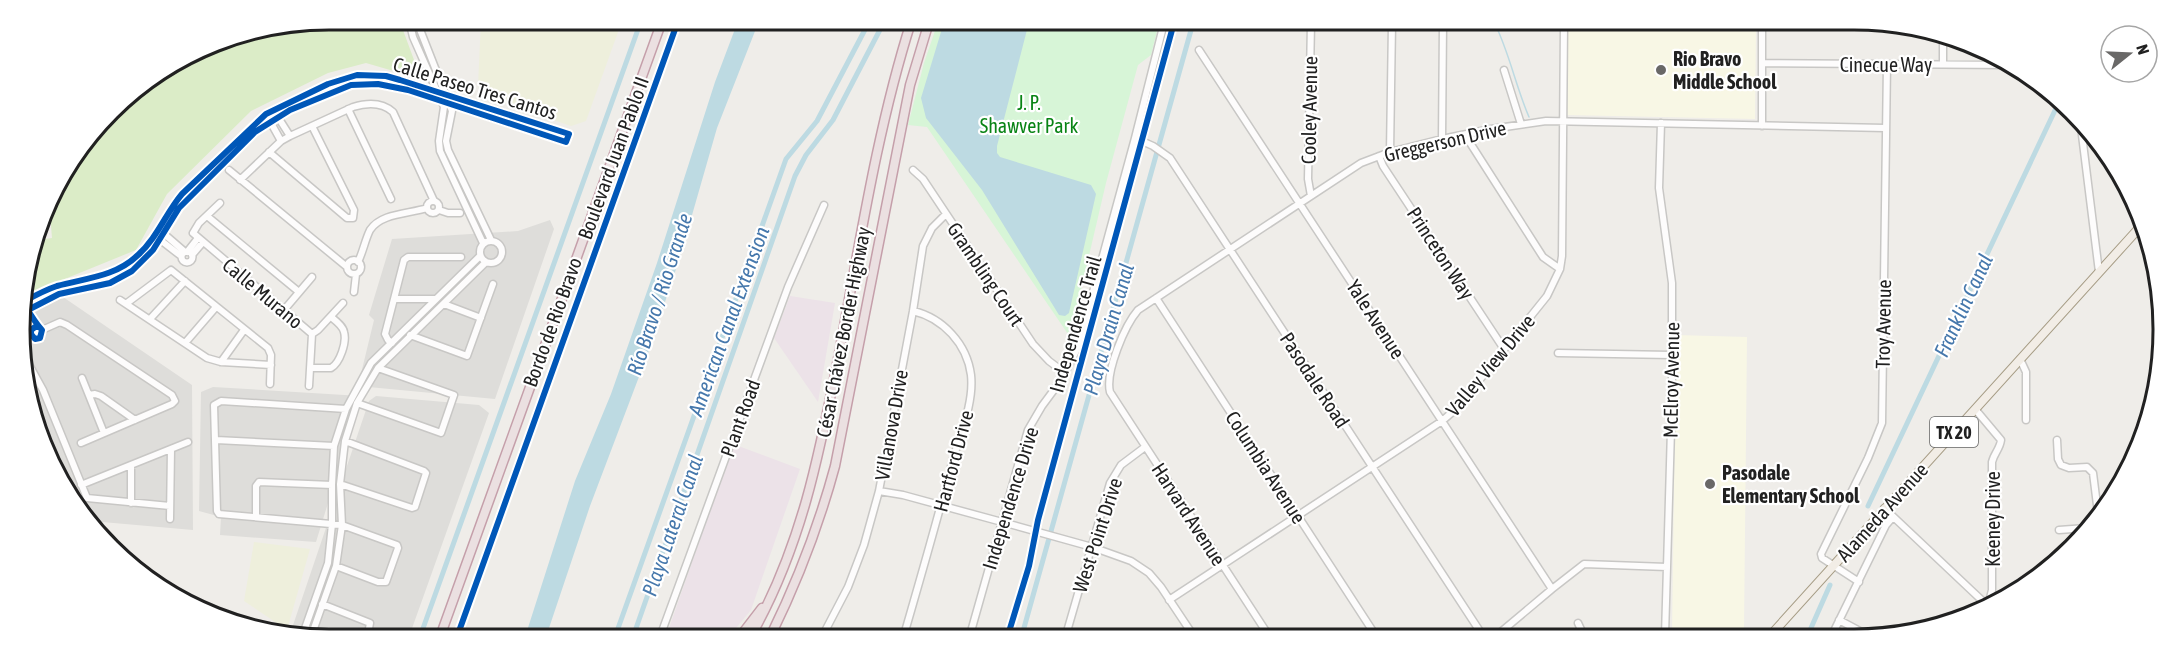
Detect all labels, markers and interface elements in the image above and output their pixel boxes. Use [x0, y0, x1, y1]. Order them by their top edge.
north arrow [2099, 24, 2159, 84]
text: N [2133, 42, 2153, 57]
place label: Rio Bravo Middle School [1673, 47, 1777, 93]
street label: Calle Paseo Tres Cantos [390, 52, 560, 124]
street label: Cinecue Way [1840, 53, 1932, 76]
street label: Cooley Avenue [1297, 56, 1321, 164]
marker: Rio Bravo Middle School [1654, 63, 1668, 77]
street label: Boulevard Juan Pablo II [573, 74, 653, 242]
park label: J. P. Shawver Park [980, 91, 1078, 137]
street label: Greggerson Drive [1382, 116, 1508, 166]
street label: Princeton Way [1403, 203, 1479, 303]
water label: Río Bravo / Rio Grande [622, 210, 696, 378]
street label: Grambling Court [943, 218, 1029, 330]
water label: American Canal Extension [682, 223, 773, 420]
street label: César Chávez Border Highway [811, 225, 875, 439]
water label: Franklin Canal [1929, 250, 1997, 360]
street label: Independence Trail [1044, 252, 1106, 395]
street label: Calle Murano [218, 253, 308, 333]
street label: Bordo de Rio Bravo [518, 254, 586, 390]
water label: Playa Drain Canal [1078, 260, 1138, 398]
street label: Yale Avenue [1342, 275, 1410, 363]
street label: Troy Avenue [1871, 279, 1895, 369]
street label: Valley View Drive [1441, 310, 1539, 420]
street label: McElroy Avenue [1658, 322, 1684, 438]
street label: Pasodale Road [1276, 328, 1354, 432]
street label: Villanova Drive [870, 368, 912, 482]
street label: Plant Road [715, 376, 765, 460]
street label: Columbia Avenue [1221, 407, 1311, 527]
street label: Hartford Drive [928, 408, 978, 514]
road number: TX 20 [1930, 417, 1978, 447]
street label: Independence Drive [977, 424, 1043, 572]
water label: Playa Lateral Canal [637, 451, 707, 599]
street label: Harvard Avenue [1147, 458, 1231, 570]
street label: Alameda Avenue [1832, 458, 1932, 566]
place label: Pasodale Elementary School [1722, 461, 1860, 507]
street label: Keeney Drive [1981, 471, 2004, 567]
street label: West Point Drive [1068, 475, 1126, 595]
marker: Pasodale Elementary School [1703, 477, 1717, 491]

